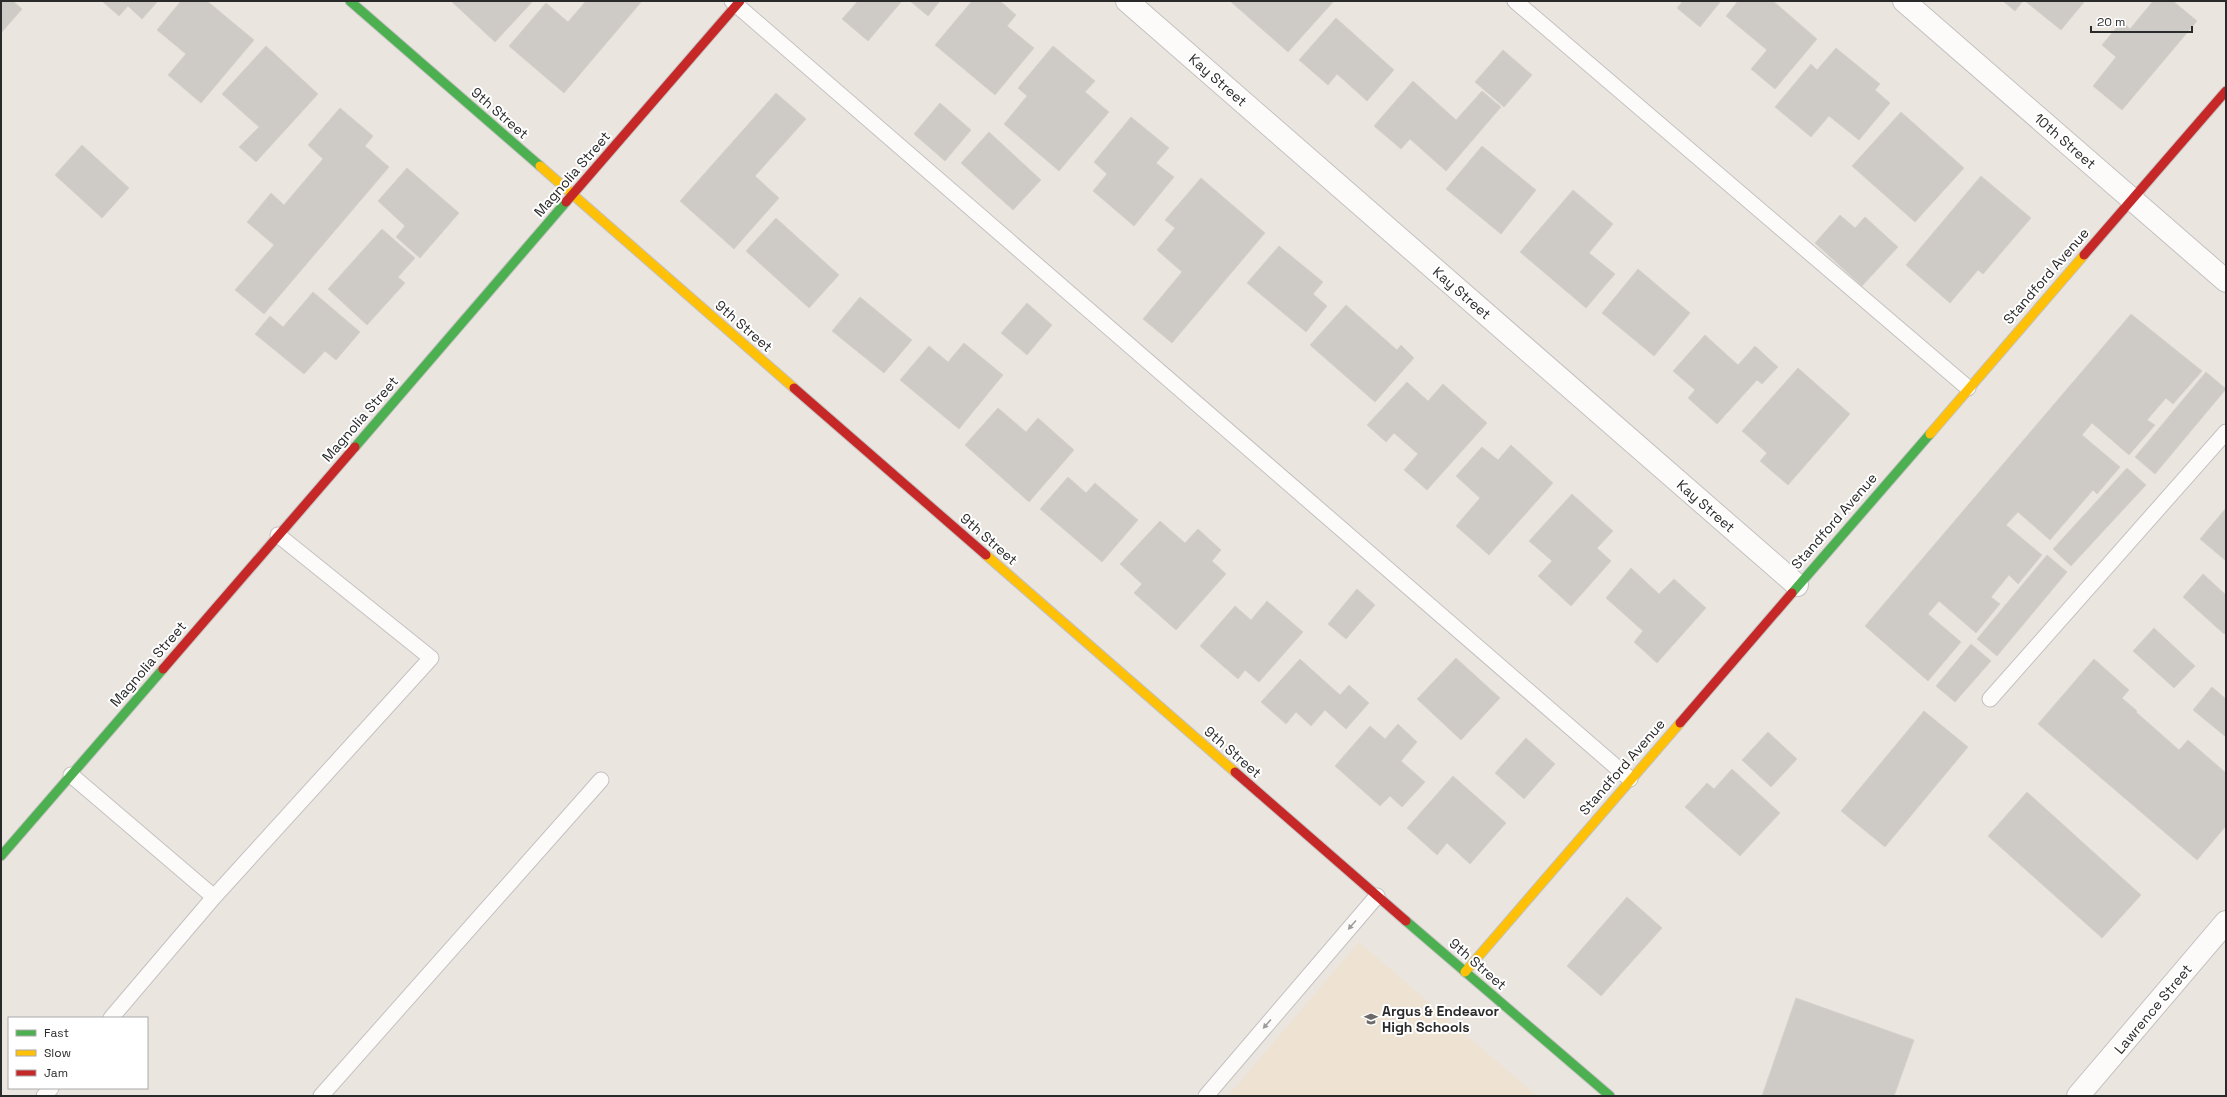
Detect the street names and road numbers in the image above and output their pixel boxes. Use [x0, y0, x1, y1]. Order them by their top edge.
street label: Kay Street [1185, 50, 1251, 110]
street label: 9th Street [468, 83, 532, 143]
street label: 10th Street [2030, 109, 2100, 173]
street label: Magnolia Street [530, 128, 614, 220]
street label: Standford Avenue [1999, 224, 2093, 328]
street label: Kay Street [1429, 263, 1495, 323]
street label: 9th Street [712, 296, 776, 356]
street label: Magnolia Street [318, 373, 402, 465]
street label: Standford Avenue [1787, 469, 1881, 573]
street label: Kay Street [1673, 476, 1739, 536]
street label: 9th Street [957, 509, 1021, 569]
street label: Magnolia Street [106, 618, 190, 710]
street label: Standford Avenue [1575, 715, 1669, 819]
street label: 9th Street [1201, 722, 1265, 782]
street label: 9th Street [1446, 934, 1510, 994]
street label: Lawrence Street [2110, 960, 2196, 1058]

